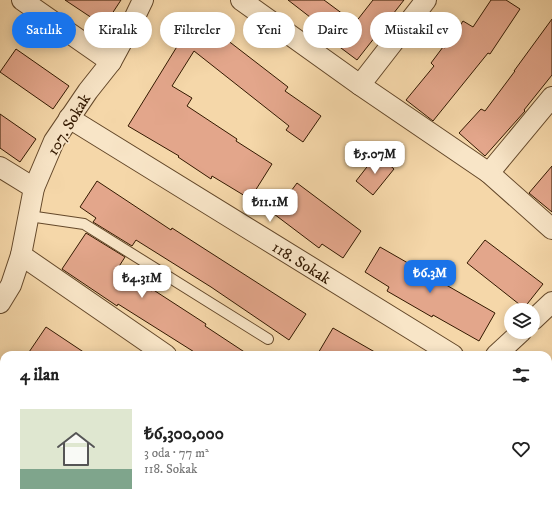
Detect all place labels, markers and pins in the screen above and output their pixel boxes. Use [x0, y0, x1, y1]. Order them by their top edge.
pin: ₺5.07M [342, 141, 408, 175]
pin: ₺11.1M [237, 189, 303, 223]
pin: ₺6.3M [402, 260, 458, 294]
pin: ₺4.31M [109, 265, 175, 299]

